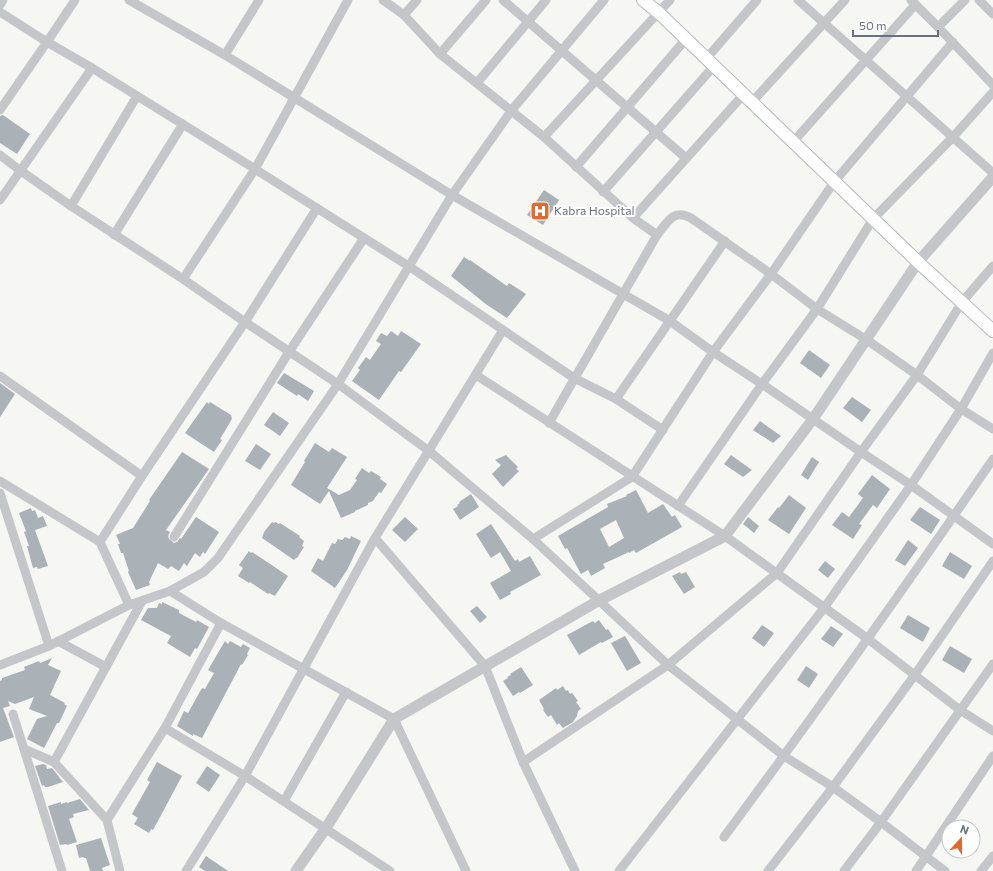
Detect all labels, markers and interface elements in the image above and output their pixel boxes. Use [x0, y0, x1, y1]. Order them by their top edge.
scale bar [853, 12, 938, 38]
text: 50 m [859, 18, 887, 32]
hospital icon: Kabra Hospital [529, 200, 551, 222]
place label: Kabra Hospital [554, 203, 635, 217]
north arrow [941, 819, 981, 859]
text: N [959, 822, 971, 837]

